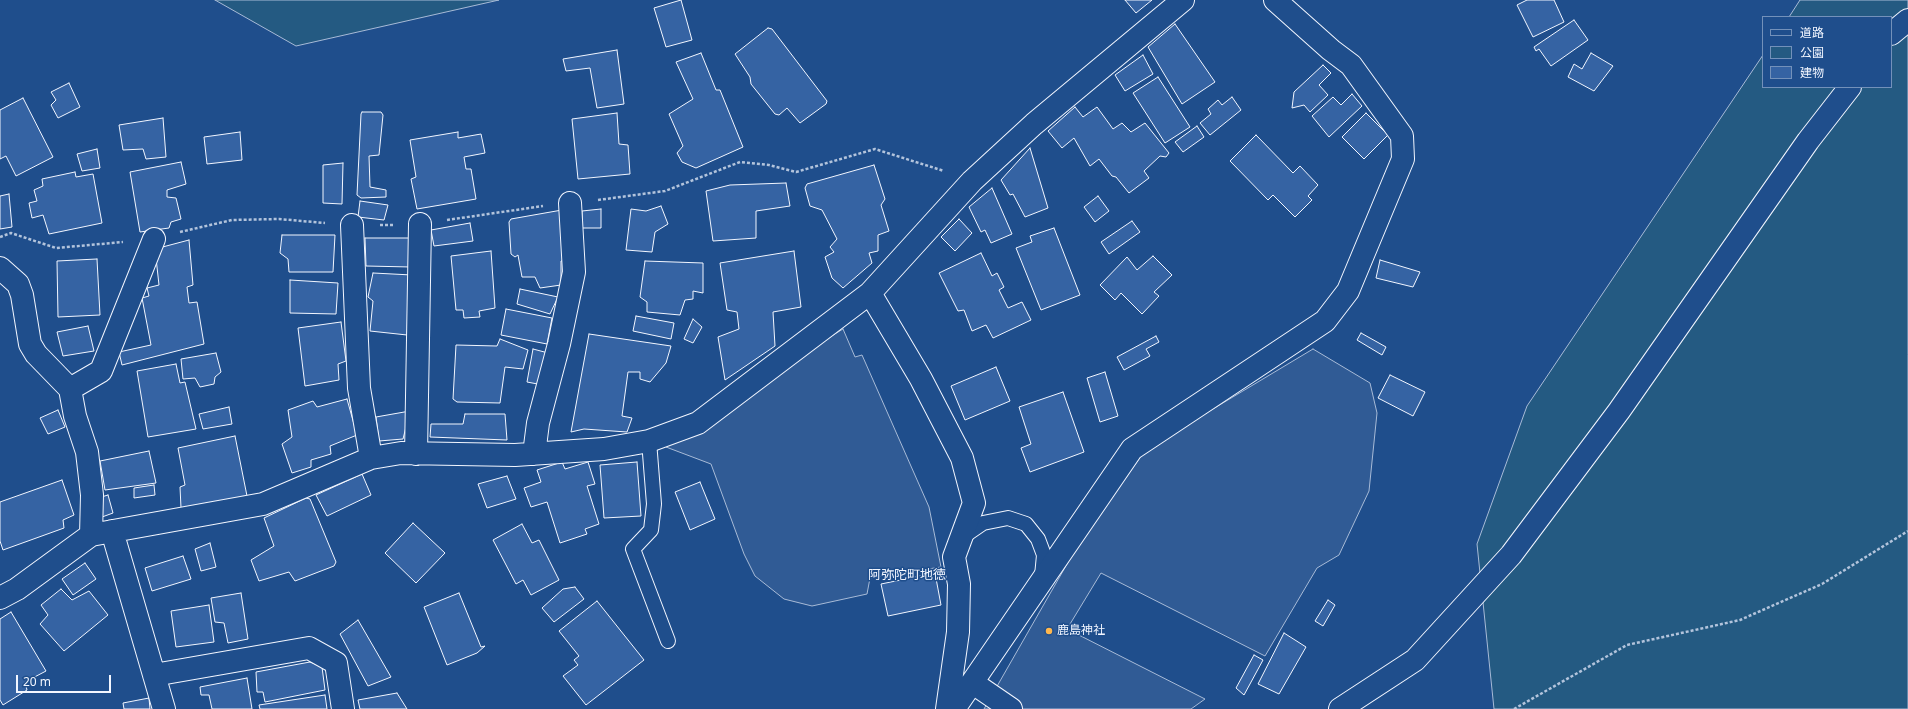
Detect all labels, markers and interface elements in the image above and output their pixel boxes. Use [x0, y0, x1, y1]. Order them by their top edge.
legend [1762, 16, 1892, 88]
text: 道路 [1800, 24, 1824, 41]
text: 公園 [1800, 44, 1824, 61]
text: 建物 [1800, 64, 1824, 81]
district label: 阿弥陀町地徳 [868, 567, 946, 583]
place label: 鹿島神社 [1057, 624, 1105, 638]
marker: 鹿島神社 [1044, 626, 1054, 636]
scale bar [18, 667, 113, 693]
text: 20 m [23, 673, 51, 690]

